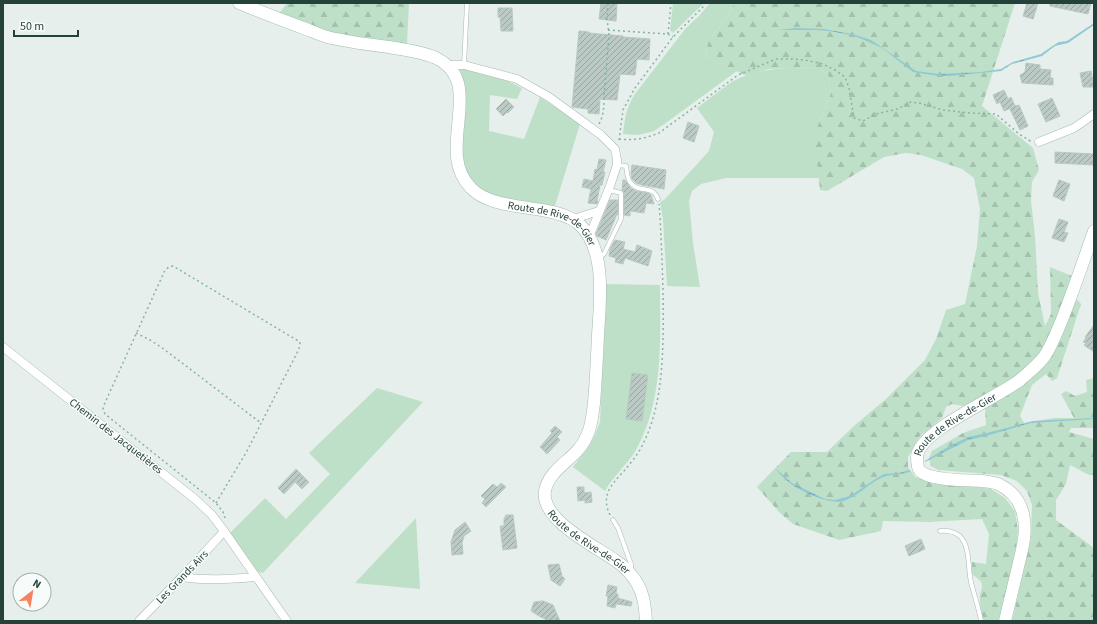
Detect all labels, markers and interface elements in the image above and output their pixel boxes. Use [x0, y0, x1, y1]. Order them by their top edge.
scale bar [14, 12, 78, 38]
text: 50 m [20, 18, 44, 35]
street label: Route de Rive-de-Gier [507, 197, 600, 248]
street label: Route de Rive-de-Gier [910, 389, 999, 458]
street label: Chemin des Jacquetières [66, 395, 166, 477]
street label: Route de Rive-de-Gier [544, 506, 634, 577]
street label: Les Grands Airs [153, 547, 212, 607]
north arrow [12, 572, 52, 612]
text: N [30, 576, 44, 592]

